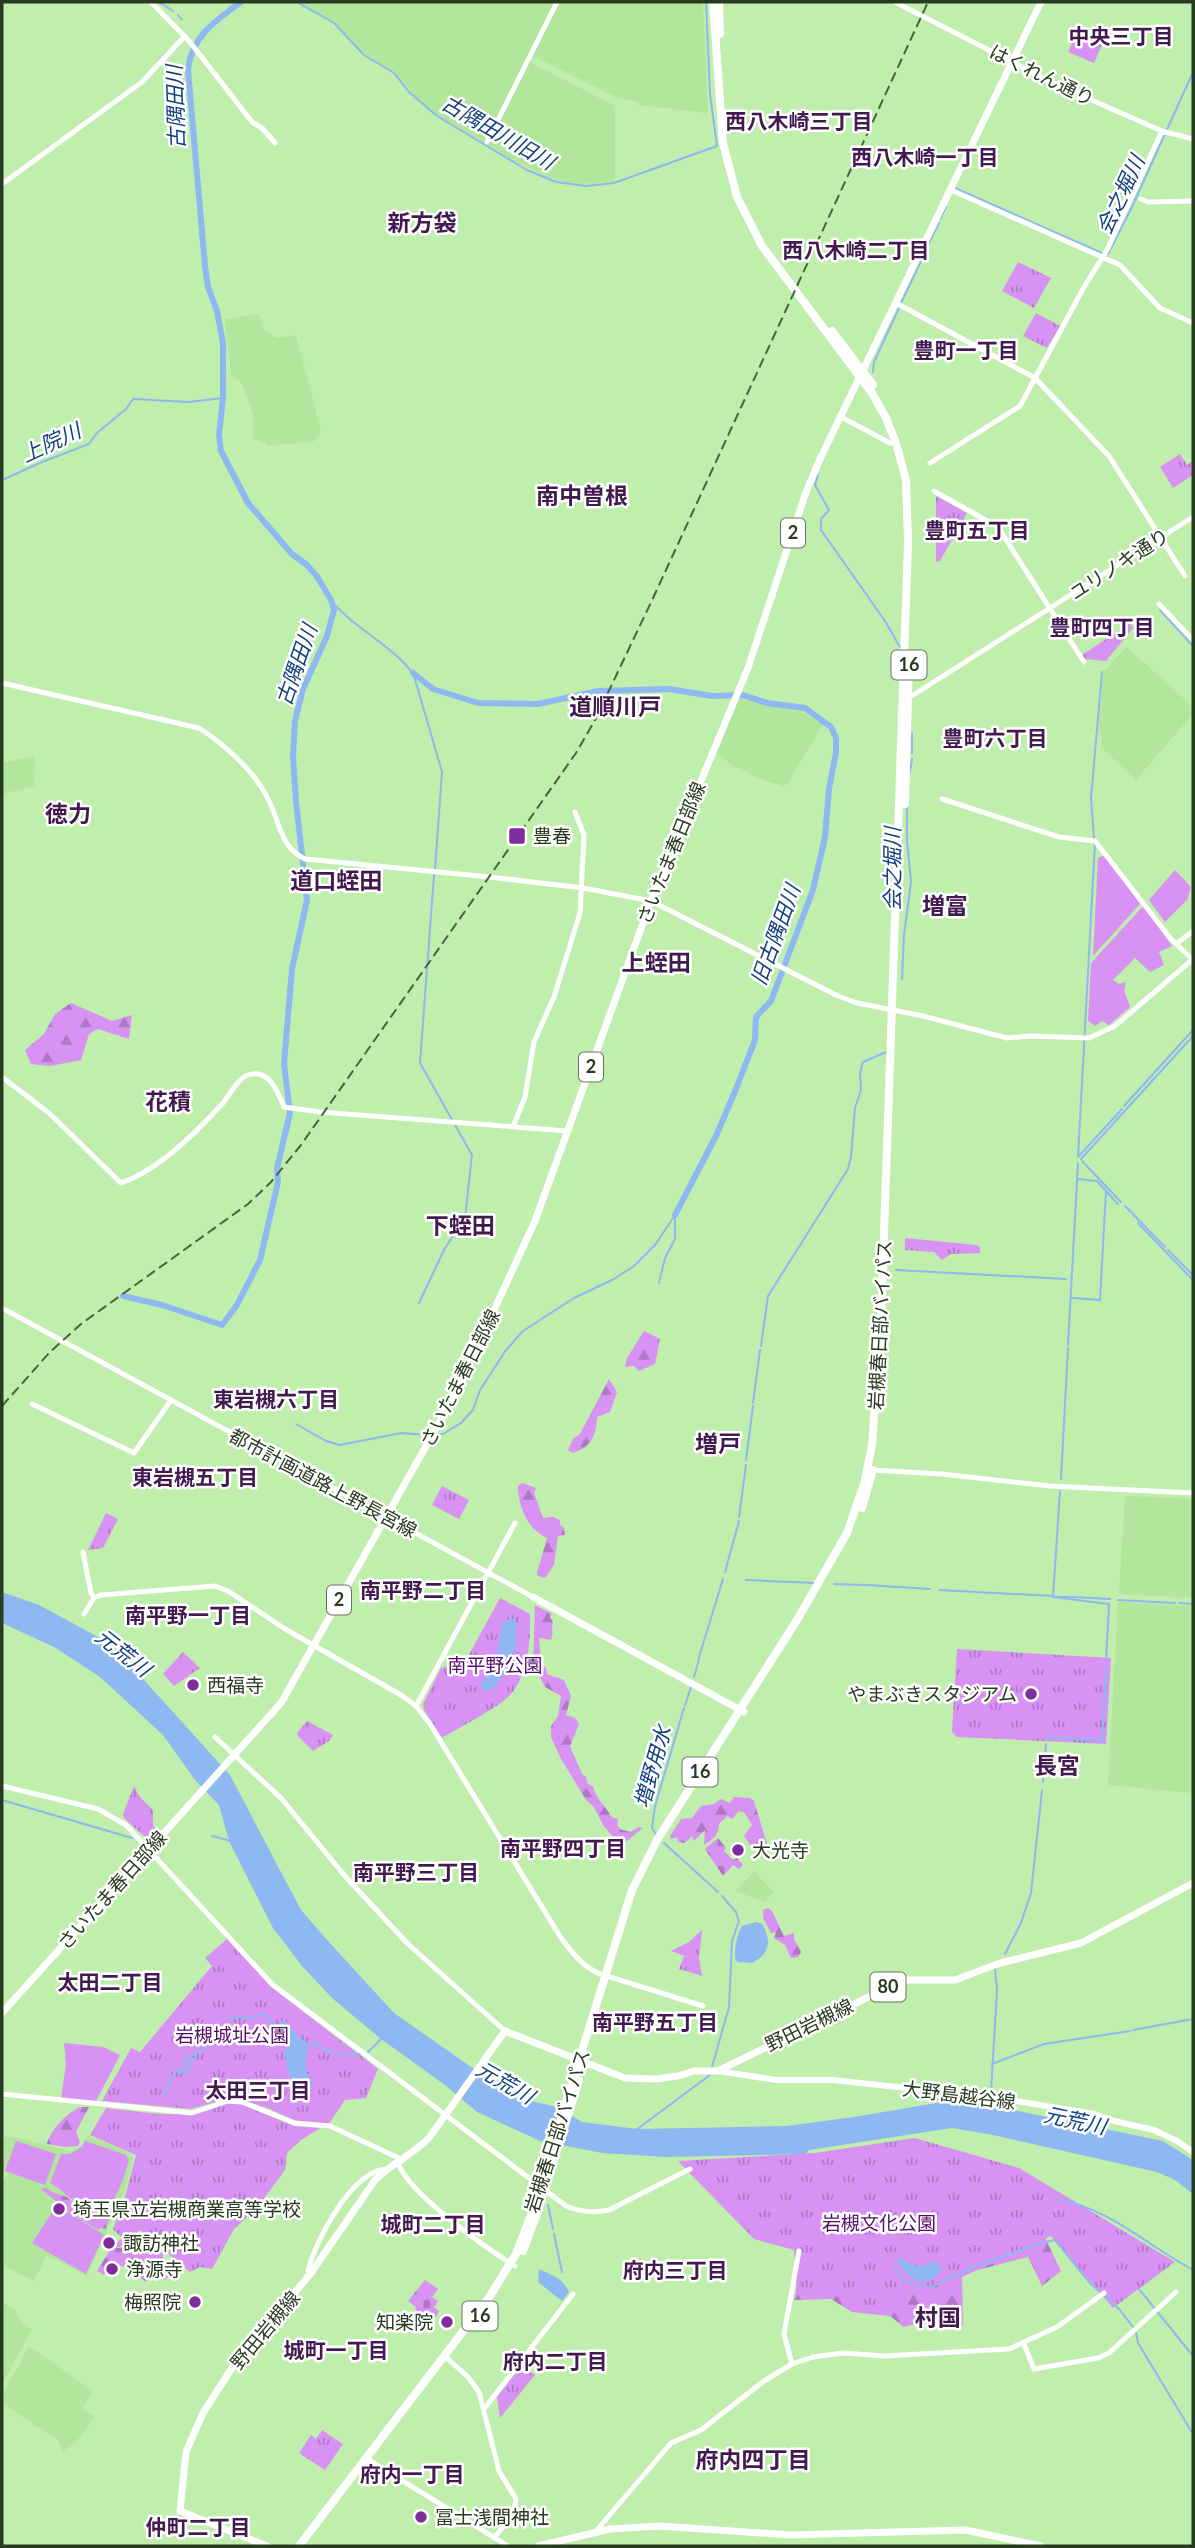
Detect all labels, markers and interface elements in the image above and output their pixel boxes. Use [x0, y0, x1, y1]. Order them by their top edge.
district label: 中央三丁目 [1069, 23, 1174, 48]
street label: はくれん通り [986, 39, 1098, 110]
water label: 古隅田川 [160, 63, 188, 149]
water label: 古隅田川旧川 [438, 89, 561, 175]
district label: 西八木崎三丁目 [726, 108, 873, 133]
district label: 西八木崎一丁目 [852, 144, 999, 169]
water label: 会之堀川 [1091, 149, 1150, 238]
district label: 新方袋 [388, 208, 457, 236]
district label: 西八木崎二丁目 [783, 237, 930, 262]
district label: 豊町一丁目 [914, 337, 1019, 362]
water label: 上院川 [17, 416, 86, 466]
district label: 南中曽根 [536, 481, 628, 509]
district label: 豊町五丁目 [925, 517, 1030, 542]
road number: 2 [781, 518, 805, 548]
street label: ユリノキ通り [1065, 523, 1173, 604]
district label: 豊町四丁目 [1050, 614, 1155, 639]
water label: 古隅田川 [270, 619, 322, 708]
road number: 16 [892, 650, 926, 680]
district label: 道順川戸 [569, 692, 661, 720]
district label: 豊町六丁目 [943, 725, 1048, 750]
street label: さいたま春日部線 [632, 778, 710, 927]
district label: 徳力 [45, 799, 91, 827]
place label: 豊春 [533, 824, 571, 847]
water label: 会之堀川 [879, 825, 904, 911]
marker: 豊春 [507, 826, 527, 846]
district label: 道口蛭田 [290, 866, 382, 894]
water label: 旧古隅田川 [745, 879, 805, 988]
district label: 増富 [922, 891, 968, 919]
district label: 上蛭田 [622, 948, 691, 976]
road number: 2 [579, 1052, 603, 1082]
district label: 花積 [145, 1087, 191, 1115]
district label: 下蛭田 [426, 1211, 495, 1239]
street label: 岩槻春日部バイパス [864, 1239, 895, 1411]
street label: さいたま春日部線 [415, 1305, 504, 1450]
district label: 東岩槻六丁目 [213, 1386, 339, 1411]
street label: 都市計画道路上野長宮線 [226, 1423, 421, 1542]
district label: 増戸 [695, 1429, 741, 1457]
district label: 東岩槻五丁目 [132, 1464, 258, 1489]
district label: 南平野二丁目 [360, 1577, 486, 1602]
road number: 2 [327, 1586, 351, 1615]
district label: 南平野一丁目 [125, 1602, 251, 1627]
water label: 元荒川 [91, 1623, 158, 1682]
park label: 南平野公園 [447, 1653, 543, 1676]
place label: 西福寺 [207, 1673, 264, 1696]
marker: 西福寺 [185, 1677, 201, 1693]
place label: やまぶきスタジアム [847, 1682, 1017, 1705]
marker: やまぶきスタジアム [1023, 1686, 1039, 1702]
water label: 増野用水 [628, 1721, 676, 1810]
district label: 長宮 [1034, 1751, 1080, 1779]
road number: 16 [682, 1758, 718, 1786]
street label: さいたま春日部線 [52, 1826, 171, 1954]
district label: 南平野四丁目 [500, 1835, 626, 1860]
place label: 大光寺 [752, 1838, 809, 1861]
marker: 大光寺 [730, 1842, 746, 1858]
district label: 南平野三丁目 [353, 1859, 479, 1884]
district label: 太田二丁目 [58, 1969, 163, 1994]
road number: 80 [870, 1972, 906, 2001]
street label: 野田岩槻線 [761, 1993, 857, 2056]
district label: 南平野五丁目 [592, 2009, 718, 2034]
park label: 岩槻城址公園 [175, 2023, 289, 2046]
street label: 岩槻春日部バイパス [519, 2046, 594, 2216]
water label: 元荒川 [472, 2055, 541, 2109]
street label: 大野島越谷線 [901, 2076, 1017, 2113]
district label: 太田三丁目 [206, 2077, 311, 2102]
water label: 元荒川 [1042, 2101, 1111, 2139]
place label: 埼玉県立岩槻商業高等学校 [73, 2197, 301, 2220]
marker: 埼玉県立岩槻商業高等学校 [51, 2201, 67, 2217]
district label: 城町二丁目 [381, 2211, 486, 2236]
park label: 岩槻文化公園 [822, 2211, 936, 2234]
place label: 諏訪神社 [123, 2231, 199, 2254]
marker: 諏訪神社 [101, 2235, 117, 2251]
place label: 浄源寺 [126, 2257, 183, 2280]
district label: 府内三丁目 [623, 2257, 728, 2282]
marker: 浄源寺 [104, 2261, 120, 2277]
street label: 野田岩槻線 [225, 2286, 304, 2373]
place label: 梅照院 [124, 2290, 181, 2313]
marker: 梅照院 [187, 2294, 203, 2310]
road number: 16 [462, 2302, 498, 2330]
district label: 村国 [915, 2303, 961, 2331]
place label: 知楽院 [376, 2310, 433, 2333]
marker: 知楽院 [439, 2314, 455, 2330]
district label: 城町一丁目 [284, 2337, 389, 2362]
district label: 府内二丁目 [503, 2348, 608, 2373]
district label: 府内四丁目 [696, 2445, 811, 2473]
district label: 府内一丁目 [360, 2461, 465, 2486]
place label: 冨士浅間神社 [435, 2505, 549, 2528]
marker: 冨士浅間神社 [413, 2509, 429, 2525]
district label: 仲町二丁目 [146, 2514, 251, 2539]

